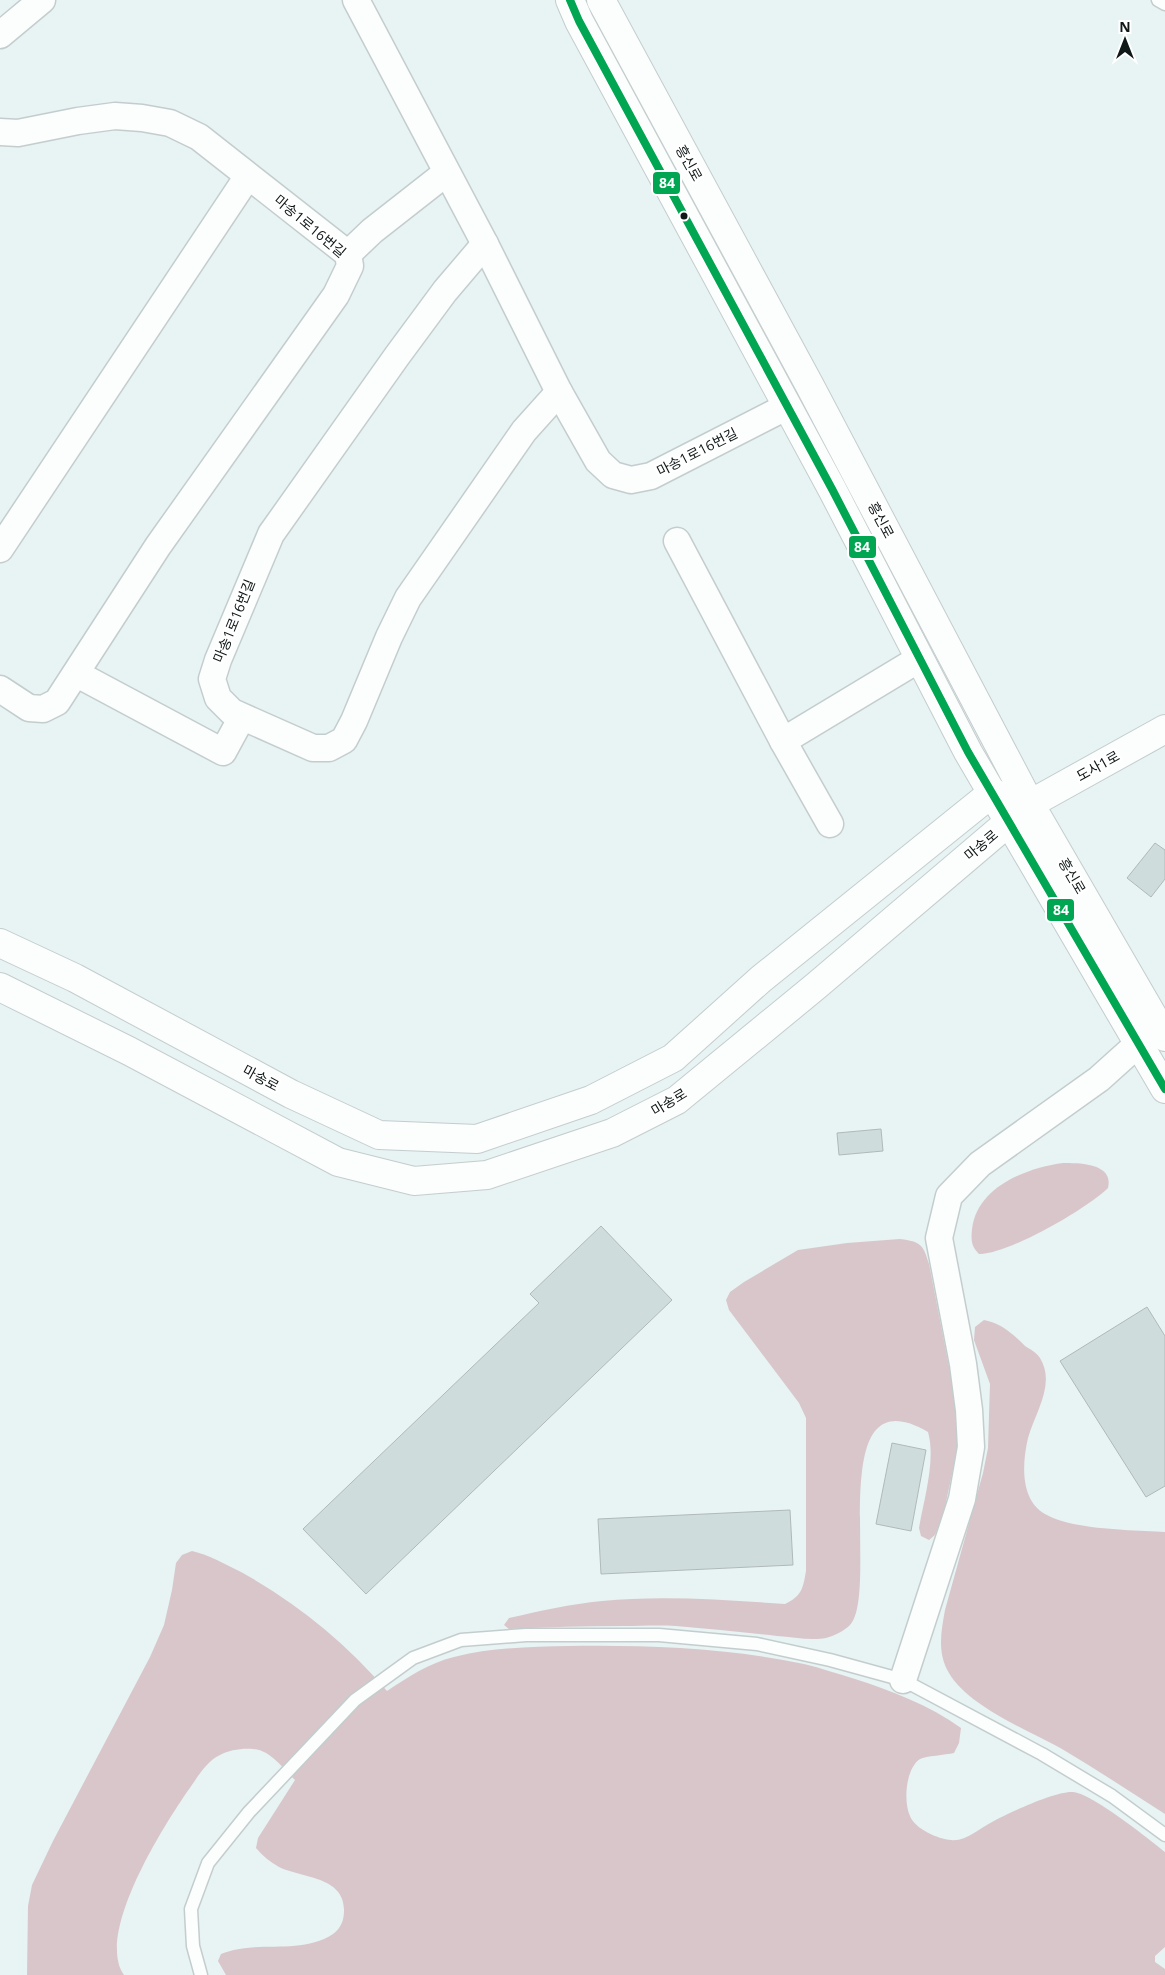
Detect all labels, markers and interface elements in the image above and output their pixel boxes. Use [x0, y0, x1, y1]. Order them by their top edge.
north arrow [1100, 15, 1150, 65]
text: N [1119, 17, 1131, 36]
street label: 흥신로 [672, 141, 707, 184]
line badge: 84 [652, 171, 681, 195]
text: 84 [659, 173, 675, 192]
street label: 마송1로16번길 [270, 190, 350, 261]
unlabelled marker [679, 211, 689, 221]
street label: 마송1로16번길 [653, 423, 740, 480]
street label: 흥신로 [864, 498, 899, 541]
line badge: 84 [848, 535, 877, 559]
text: 84 [854, 537, 870, 556]
street label: 마송1로16번길 [208, 576, 259, 665]
street label: 도사1로 [1073, 746, 1123, 785]
street label: 마송로 [960, 825, 1002, 864]
street label: 흥신로 [1055, 854, 1090, 897]
line badge: 84 [1046, 898, 1075, 922]
text: 84 [1053, 900, 1069, 919]
street label: 마송로 [240, 1060, 283, 1095]
street label: 마송로 [647, 1083, 690, 1120]

